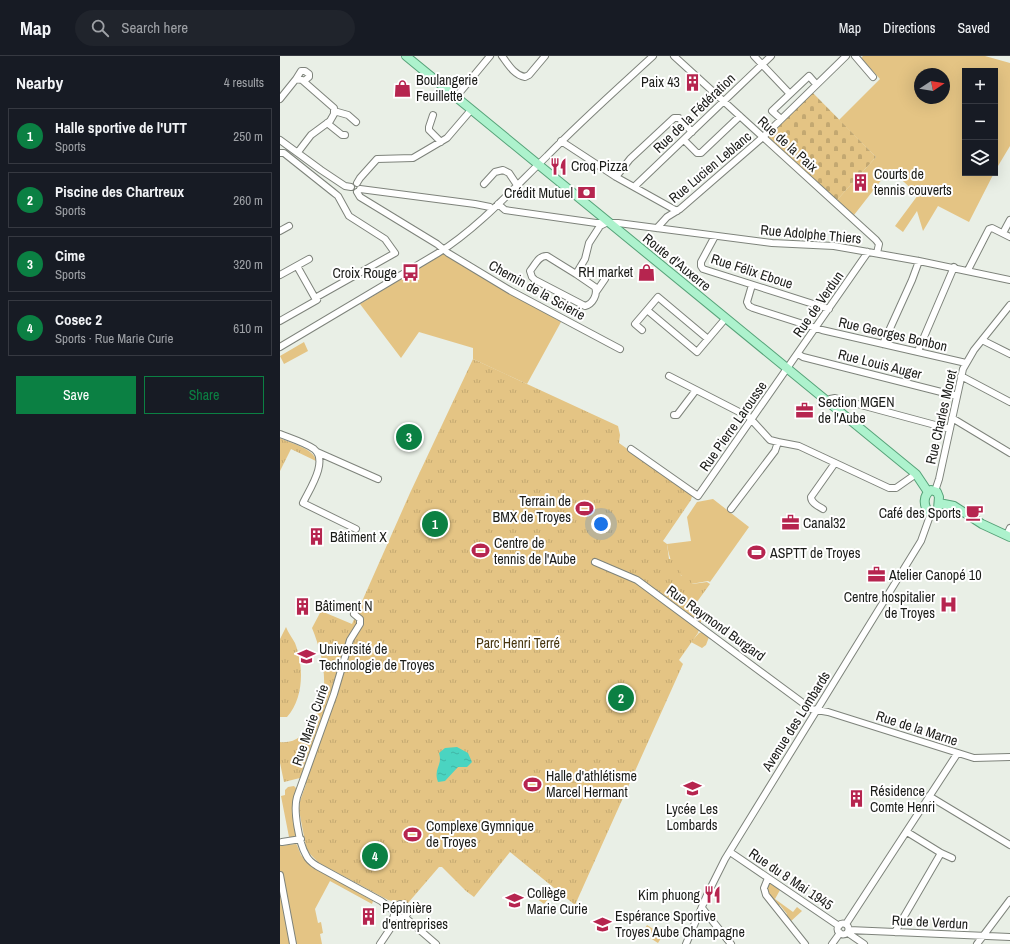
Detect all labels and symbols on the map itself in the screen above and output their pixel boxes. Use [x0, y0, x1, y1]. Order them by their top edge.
north arrow [914, 68, 950, 104]
street label: Rue de la Fédération [649, 69, 739, 157]
place label: Boulangerie Feuillette [416, 71, 478, 105]
building icon: Paix 43 [683, 72, 703, 92]
place label: Paix 43 [641, 73, 680, 91]
shop icon: Boulangerie Feuillette [393, 78, 413, 98]
street label: Rue de la Paix [754, 112, 822, 176]
street label: Rue Lucien Leblanc [665, 127, 755, 207]
restaurant icon: Croq Pizza [548, 156, 568, 176]
place label: Croq Pizza [571, 157, 628, 175]
place label: Courts de tennis couverts [874, 165, 952, 199]
building icon: Courts de tennis couverts [851, 172, 871, 192]
bank icon: Crédit Mutuel [576, 183, 596, 203]
place label: Crédit Mutuel [504, 184, 573, 202]
street label: Rue Adolphe Thiers [760, 221, 862, 247]
street label: Route d'Auxerre [639, 229, 715, 295]
street label: Rue Félix Eboue [709, 249, 795, 293]
street label: Chemin de la Scierie [485, 256, 589, 324]
shop icon: RH market [636, 262, 656, 282]
bus stop icon: Croix Rouge [400, 263, 420, 283]
place label: RH market [578, 263, 633, 281]
place label: Croix Rouge [333, 264, 397, 282]
street label: Rue de Verdun [789, 267, 847, 341]
street label: Rue Georges Bonbon [837, 313, 949, 355]
street label: Rue Louis Auger [836, 345, 924, 383]
street label: Rue Charles Moret [921, 368, 961, 466]
street label: Rue Pierre Larousse [695, 377, 771, 475]
place label: Section MGEN de l'Aube [818, 393, 895, 427]
office icon: Section MGEN de l'Aube [795, 400, 815, 420]
pin: 3 [396, 422, 422, 452]
place label: Terrain de BMX de Troyes [493, 492, 571, 526]
sports icon: Terrain de BMX de Troyes [574, 499, 594, 519]
cafe icon: Café des Sports [964, 503, 984, 523]
place label: Café des Sports [879, 504, 961, 522]
pin: 1 [422, 509, 448, 539]
office icon: Canal32 [780, 513, 800, 533]
your location [591, 514, 611, 534]
place label: Canal32 [803, 514, 846, 532]
building icon: Bâtiment X [307, 527, 327, 547]
place label: Bâtiment X [330, 528, 387, 546]
place label: Centre de tennis de l'Aube [494, 534, 576, 568]
sports icon: Centre de tennis de l'Aube [471, 541, 491, 561]
sports icon: ASPTT de Troyes [747, 543, 767, 563]
place label: ASPTT de Troyes [769, 544, 861, 562]
office icon: Atelier Canopé 10 [866, 565, 886, 585]
place label: Atelier Canopé 10 [888, 566, 982, 584]
street label: Rue Raymond Burgard [663, 581, 769, 665]
place label: Centre hospitalier de Troyes [844, 588, 935, 622]
hospital icon: Centre hospitalier de Troyes [938, 595, 958, 615]
building icon: Bâtiment N [292, 596, 312, 616]
place label: Bâtiment N [315, 597, 372, 615]
park label: Parc Henri Terré [476, 634, 560, 652]
place label: Université de Technologie de Troyes [319, 640, 435, 674]
school or university icon: Université de Technologie de Troyes [296, 647, 316, 667]
street label: Avenue des Lombards [757, 667, 834, 775]
street label: Rue Marie Curie [288, 682, 332, 768]
pin: 2 [608, 683, 634, 713]
street label: Rue de la Marne [874, 706, 960, 750]
place label: Halle d'athlétisme Marcel Hermant [546, 767, 637, 801]
sports icon: Halle d'athlétisme Marcel Hermant [523, 774, 543, 794]
school or university icon: Lycée Les Lombards [682, 779, 702, 799]
place label: Résidence Comte Henri [870, 782, 935, 816]
building icon: Résidence Comte Henri [847, 789, 867, 809]
place label: Lycée Les Lombards [666, 800, 718, 834]
place label: Complexe Gymnique de Troyes [426, 817, 534, 851]
sports icon: Complexe Gymnique de Troyes [403, 824, 423, 844]
pin: 4 [362, 841, 388, 871]
street label: Rue du 8 Mai 1945 [745, 844, 837, 914]
place label: Collège Marie Curie [527, 884, 588, 918]
restaurant icon: Kim phuong [703, 885, 723, 905]
place label: Kim phuong [638, 886, 701, 904]
school or university icon: Collège Marie Curie [504, 891, 524, 911]
place label: Pépinière d'entreprises [382, 899, 448, 933]
building icon: Pépinière d'entreprises [359, 906, 379, 926]
place label: Espérance Sportive Troyes Aube Champagne [615, 907, 745, 941]
street label: Rue de Verdun [891, 911, 969, 933]
school or university icon: Espérance Sportive Troyes Aube Champagne [592, 914, 612, 934]

